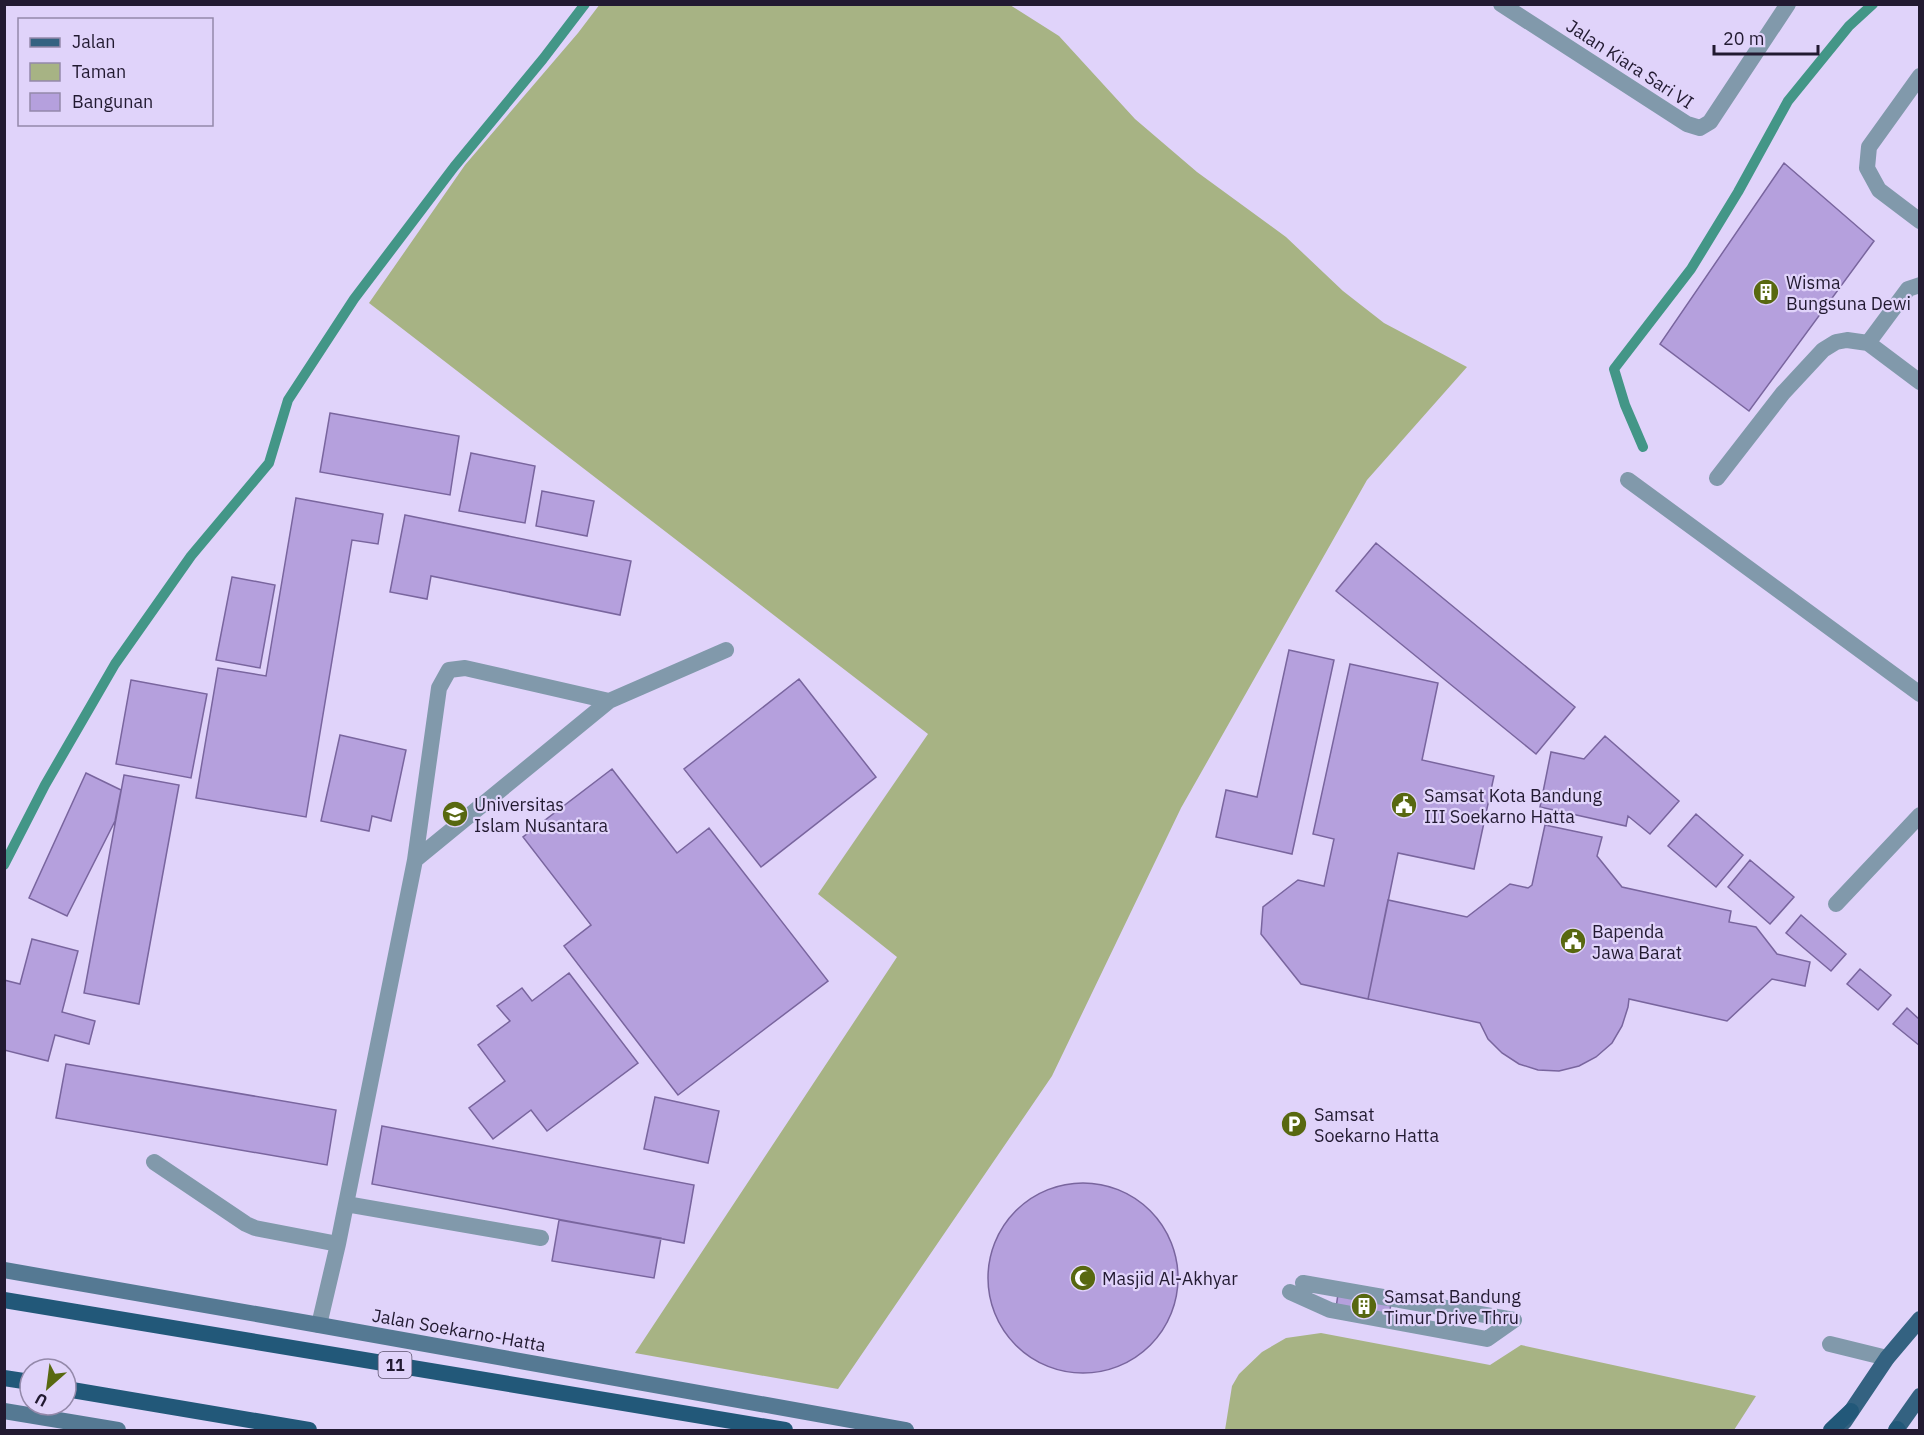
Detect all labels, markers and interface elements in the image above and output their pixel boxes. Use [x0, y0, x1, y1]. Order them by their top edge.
street label: Jalan Kiara Sari VI [1562, 14, 1698, 114]
legend [18, 18, 213, 126]
scale bar [1714, 18, 1818, 56]
text: 20 m [1723, 27, 1765, 50]
text: Jalan [72, 30, 116, 53]
text: Taman [72, 60, 126, 83]
text: Bangunan [72, 90, 153, 113]
place label: Wisma Bungsuna Dewi [1786, 271, 1911, 315]
building icon: Wisma Bungsuna Dewi [1751, 277, 1781, 307]
place label: Samsat Kota Bandung III Soekarno Hatta [1424, 784, 1602, 828]
public building icon: Samsat Kota Bandung III Soekarno Hatta [1389, 790, 1419, 820]
place label: Universitas Islam Nusantara [474, 793, 608, 837]
school or university icon: Universitas Islam Nusantara [440, 799, 470, 829]
place label: Bapenda Jawa Barat [1592, 920, 1682, 964]
public building icon: Bapenda Jawa Barat [1558, 926, 1588, 956]
place label: Samsat Soekarno Hatta [1314, 1103, 1439, 1147]
parking icon: Samsat Soekarno Hatta [1279, 1109, 1309, 1139]
mosque icon: Masjid Al-Akhyar [1068, 1263, 1098, 1293]
place label: Masjid Al-Akhyar [1102, 1267, 1238, 1290]
place label: Samsat Bandung Timur Drive Thru [1384, 1285, 1521, 1329]
building icon: Samsat Bandung Timur Drive Thru [1349, 1291, 1379, 1321]
street label: Jalan Soekarno-Hatta [370, 1303, 548, 1357]
road number: 11 [378, 1352, 412, 1378]
north arrow [18, 1357, 78, 1417]
text: U [31, 1389, 51, 1412]

